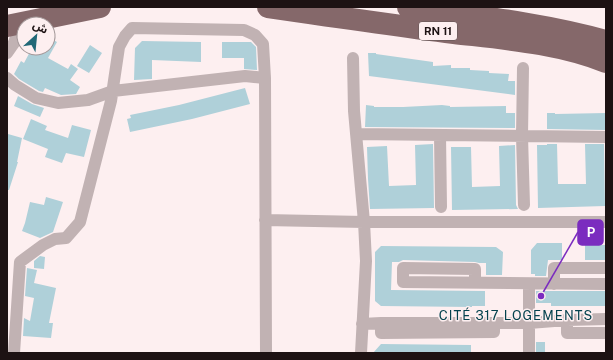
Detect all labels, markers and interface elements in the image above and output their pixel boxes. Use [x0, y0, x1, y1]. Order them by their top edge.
north arrow [16, 16, 56, 56]
text: ش [31, 18, 50, 37]
road number: RN 11 [419, 22, 457, 40]
callout: P [578, 220, 603, 245]
text: P [587, 225, 596, 240]
district label: CITÉ 317 LOGEMENTS [439, 307, 593, 323]

